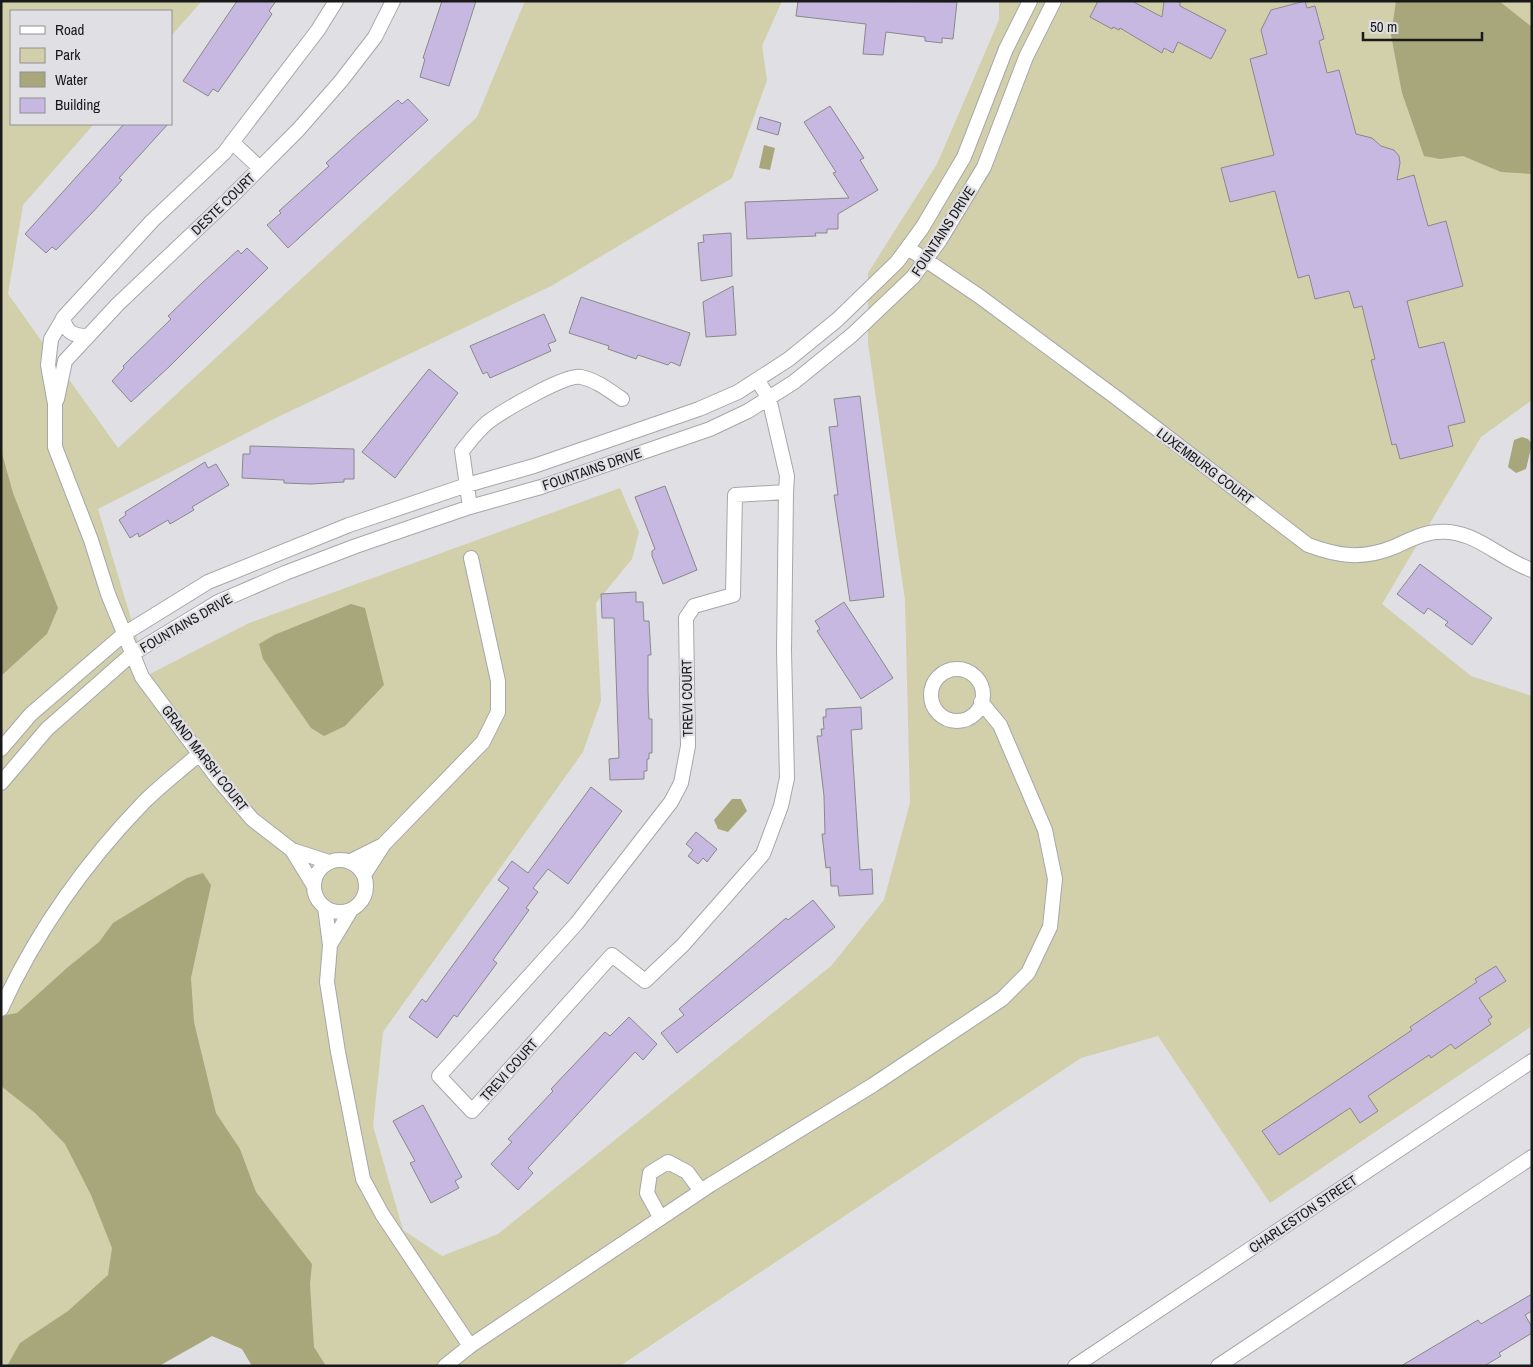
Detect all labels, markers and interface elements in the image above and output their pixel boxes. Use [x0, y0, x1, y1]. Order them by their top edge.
legend [10, 10, 172, 125]
scale bar [1363, 10, 1482, 42]
text: 50 m [1370, 16, 1397, 37]
text: Road [55, 19, 84, 40]
text: Park [55, 44, 81, 65]
text: Water [55, 69, 87, 90]
text: Building [55, 94, 100, 115]
street label: DESTE COURT [187, 169, 259, 239]
street label: FOUNTAINS DRIVE [907, 183, 979, 279]
street label: LUXEMBURG COURT [1153, 424, 1257, 508]
street label: FOUNTAINS DRIVE [540, 444, 644, 494]
street label: FOUNTAINS DRIVE [137, 589, 235, 657]
street label: TREVI COURT [677, 659, 697, 737]
street label: GRAND MARSH COURT [158, 701, 252, 815]
street label: TREVI COURT [476, 1035, 542, 1105]
street label: CHARLESTON STREET [1245, 1171, 1361, 1257]

